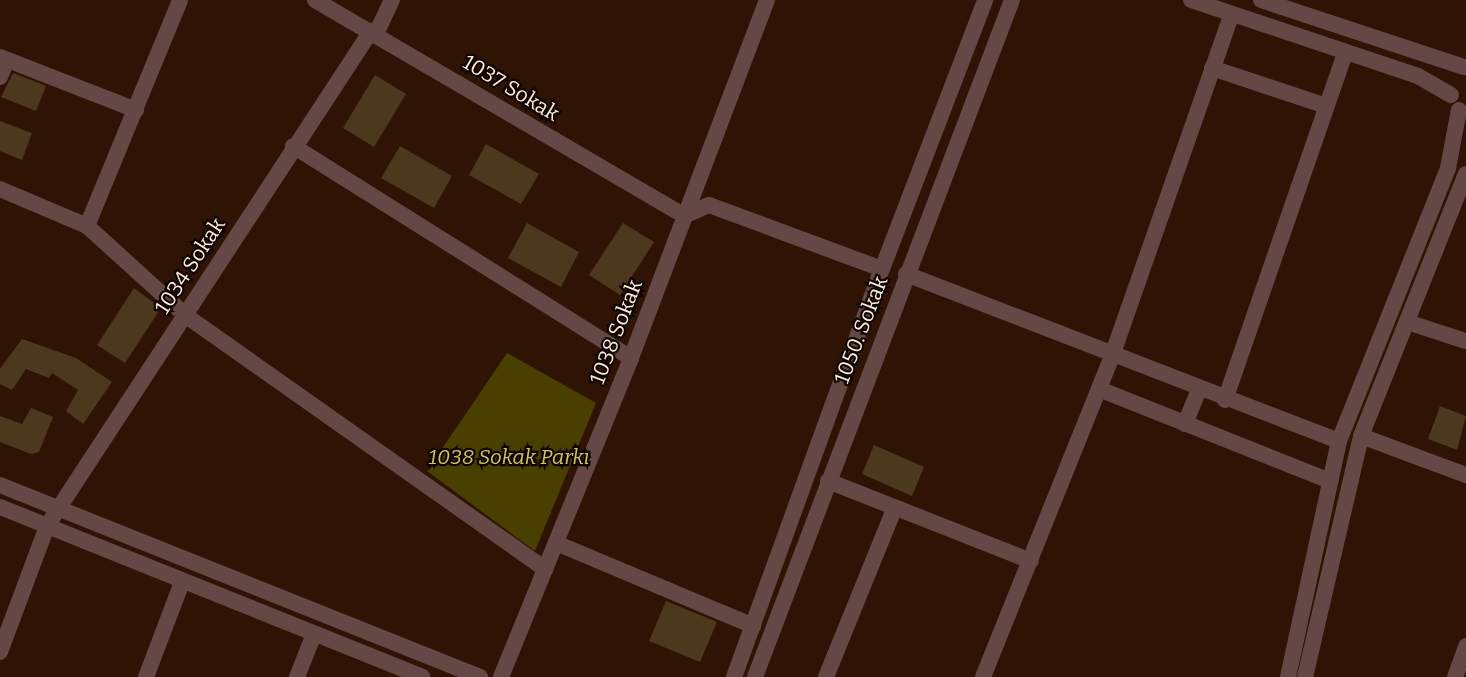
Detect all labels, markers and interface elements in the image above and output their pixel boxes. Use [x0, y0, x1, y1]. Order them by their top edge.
street label: 1037 Sokak [458, 49, 564, 127]
street label: 1034 Sokak [150, 213, 230, 319]
street label: 1050. Sokak [829, 273, 893, 387]
street label: 1038 Sokak [585, 276, 647, 388]
park label: 1038 Sokak Parkı [429, 444, 589, 470]

